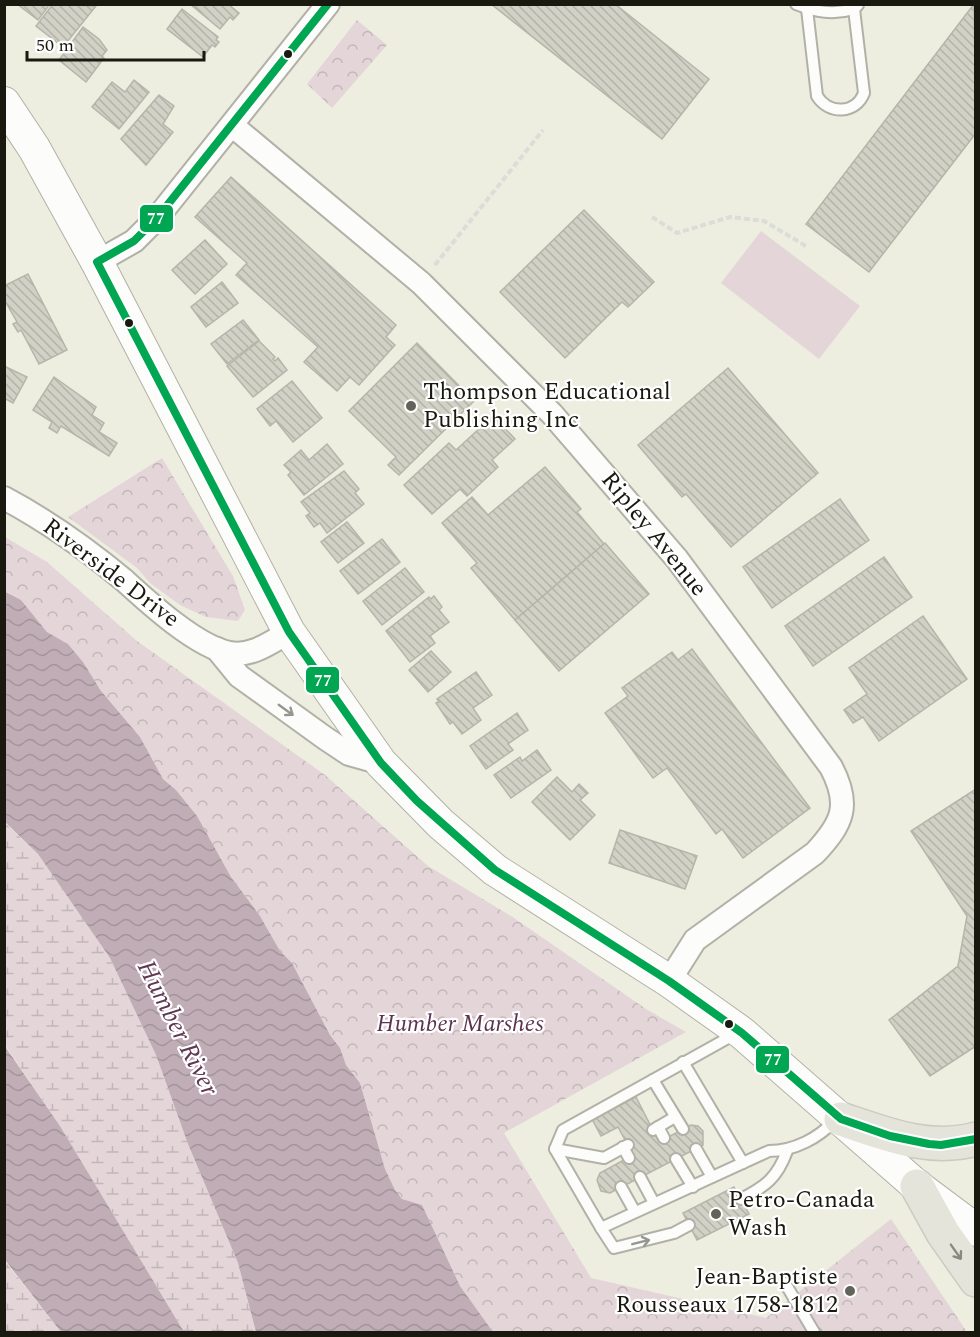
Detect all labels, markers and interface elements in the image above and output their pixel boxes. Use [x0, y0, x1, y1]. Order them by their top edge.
scale bar [27, 24, 204, 62]
text: 50 m [36, 32, 74, 59]
unlabelled marker [282, 48, 294, 60]
line badge: 77 [139, 204, 174, 233]
text: 77 [147, 207, 165, 231]
unlabelled marker [123, 317, 135, 329]
place label: Thompson Educational Publishing Inc [423, 374, 671, 438]
marker: Thompson Educational Publishing Inc [404, 399, 418, 413]
street label: Ripley Avenue [592, 463, 716, 605]
street label: Riverside Drive [35, 509, 187, 637]
line badge: 77 [305, 666, 340, 694]
text: 77 [314, 669, 332, 693]
one-way arrow [278, 704, 294, 716]
water label: Humber River [127, 953, 230, 1104]
park label: Humber Marshes [376, 1006, 544, 1042]
unlabelled marker [723, 1018, 735, 1030]
line badge: 77 [755, 1045, 790, 1074]
text: 77 [764, 1048, 782, 1072]
place label: Petro-Canada Wash [728, 1182, 875, 1246]
marker: Petro-Canada Wash [709, 1207, 723, 1221]
one-way arrow [631, 1236, 650, 1248]
one-way arrow [950, 1243, 962, 1259]
place label: Jean-Baptiste Rousseaux 1758-1812 [615, 1259, 838, 1323]
marker: Jean-Baptiste Rousseaux 1758-1812 [843, 1284, 857, 1298]

